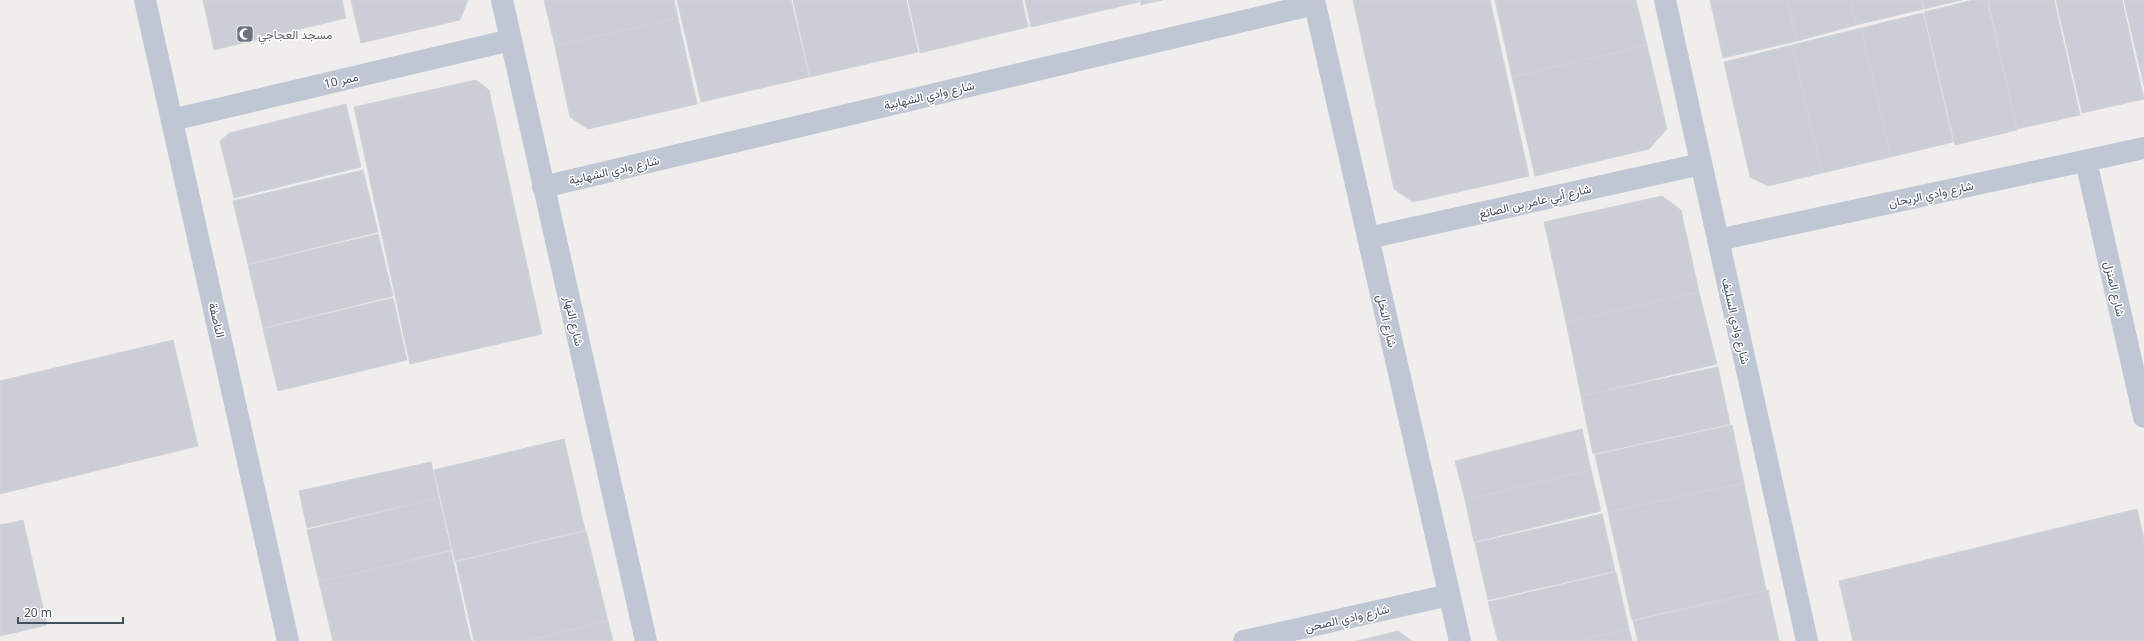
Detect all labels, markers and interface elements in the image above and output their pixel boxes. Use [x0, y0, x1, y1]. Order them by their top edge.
mosque icon: مسجد العجاجي [235, 24, 255, 44]
place label: مسجد العجاجي [258, 26, 332, 45]
street label: ممر 10 [322, 68, 360, 92]
street label: شارع وادي الشهابية [882, 76, 976, 116]
street label: شارع وادي الشهابية [567, 151, 661, 191]
street label: شارع وادي الريحان [1887, 177, 1976, 213]
street label: شارع أبي عامر بن الصائغ [1477, 180, 1593, 224]
street label: شارع المنزل [2099, 260, 2130, 319]
street label: شارع وادي السليف [1716, 276, 1754, 366]
street label: شارع النهار [559, 293, 588, 348]
street label: شارع النخل [1372, 293, 1401, 349]
street label: الناصفة [205, 301, 229, 339]
scale bar [18, 599, 123, 625]
street label: شارع وادي الصحن [1303, 600, 1391, 638]
text: 20 m [24, 604, 52, 621]

